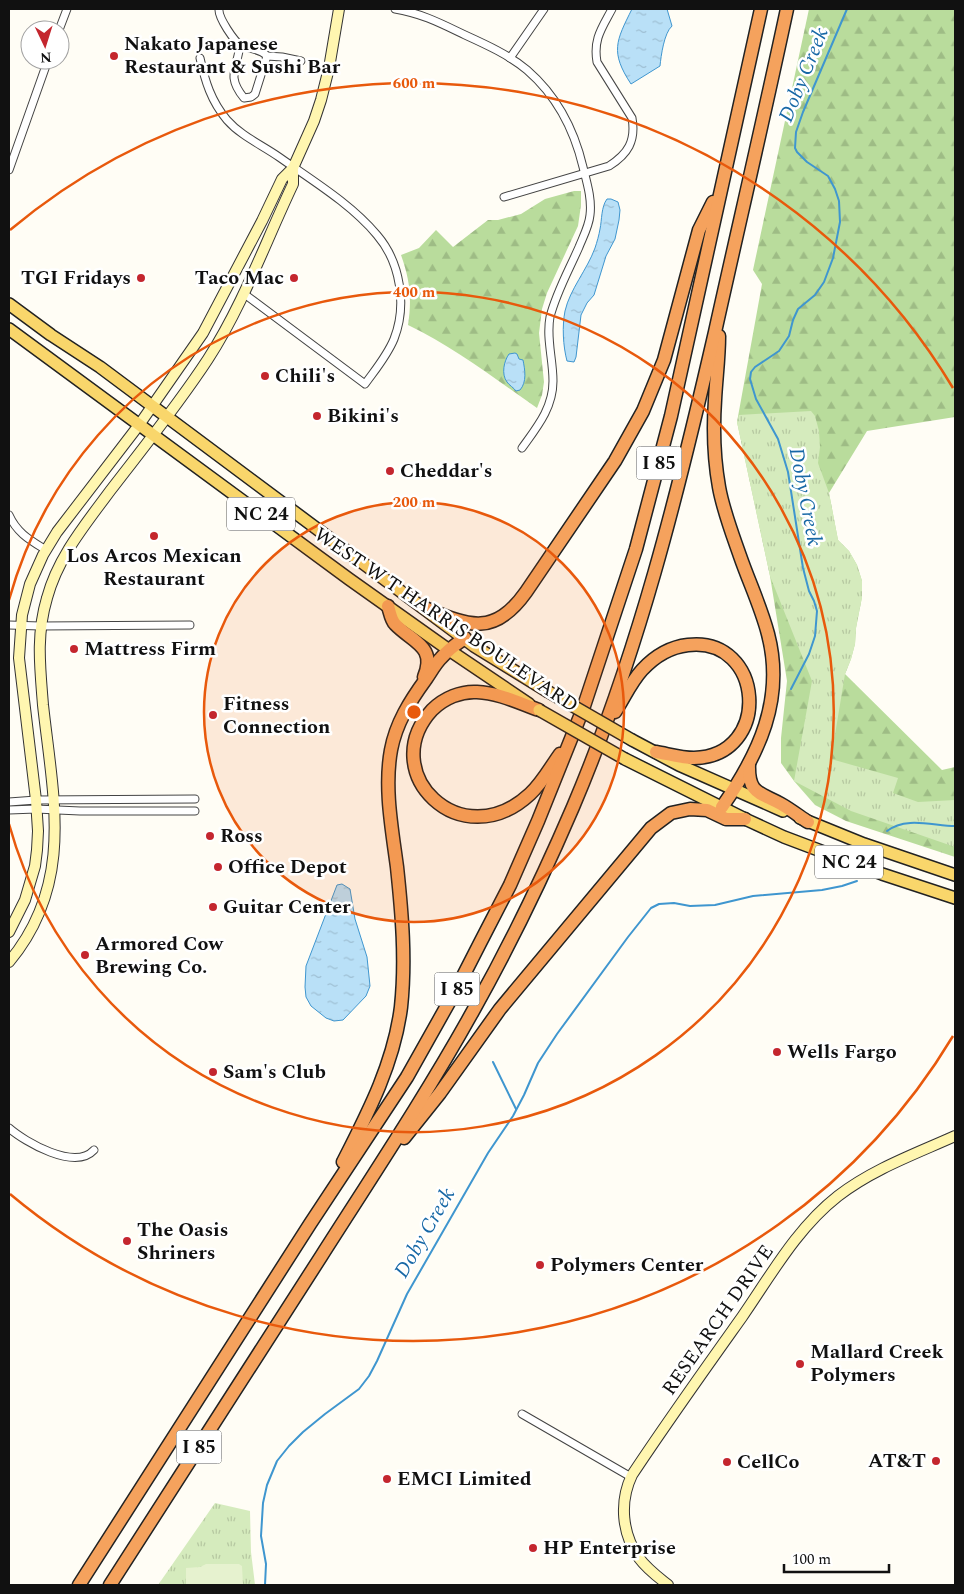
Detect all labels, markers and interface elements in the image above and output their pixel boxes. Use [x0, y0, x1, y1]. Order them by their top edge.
north arrow [20, 20, 70, 70]
water label: Doby Creek [770, 23, 838, 127]
place label: Nakato Japanese Restaurant & Sushi Bar [124, 29, 341, 82]
text: N [39, 47, 52, 68]
marker: Nakato Japanese Restaurant & Sushi Bar [108, 50, 120, 62]
text: 600 m [393, 72, 436, 95]
place label: TGI Fridays [21, 263, 131, 293]
place label: Taco Mac [195, 263, 284, 293]
marker: TGI Fridays [135, 272, 147, 284]
marker: Taco Mac [288, 272, 300, 284]
text: 400 m [393, 281, 436, 304]
place label: Chili's [275, 361, 335, 391]
marker: Chili's [259, 370, 271, 382]
place label: Bikini's [327, 401, 399, 431]
marker: Bikini's [311, 410, 323, 422]
water label: Doby Creek [780, 445, 830, 549]
road number: I 85 [636, 446, 682, 479]
place label: Cheddar's [400, 456, 493, 486]
marker: Cheddar's [384, 465, 396, 477]
text: 200 m [393, 491, 436, 514]
road number: NC 24 [227, 498, 295, 530]
street label: WEST W T HARRIS BOULEVARD [308, 520, 584, 720]
marker: Los Arcos Mexican Restaurant [148, 530, 160, 542]
place label: Los Arcos Mexican Restaurant [66, 541, 242, 594]
place label: Mattress Firm [84, 634, 216, 664]
marker: Mattress Firm [68, 643, 80, 655]
place label: Fitness Connection [223, 689, 330, 742]
centre of rings [405, 703, 423, 721]
marker: Fitness Connection [207, 709, 219, 721]
place label: Ross [220, 821, 263, 851]
marker: Ross [204, 830, 216, 842]
road number: NC 24 [815, 846, 883, 879]
place label: Office Depot [228, 852, 347, 882]
marker: Office Depot [212, 861, 224, 873]
place label: Guitar Center [223, 892, 351, 922]
marker: Guitar Center [207, 901, 219, 913]
place label: Armored Cow Brewing Co. [95, 929, 224, 982]
marker: Armored Cow Brewing Co. [79, 949, 91, 961]
road number: I 85 [434, 972, 480, 1006]
place label: Wells Fargo [787, 1037, 897, 1067]
marker: Wells Fargo [771, 1046, 783, 1058]
place label: Sam's Club [223, 1057, 326, 1087]
marker: Sam's Club [207, 1066, 219, 1078]
water label: Doby Creek [386, 1182, 464, 1284]
place label: The Oasis Shriners [137, 1215, 229, 1268]
marker: The Oasis Shriners [121, 1235, 133, 1247]
street label: RESEARCH DRIVE [655, 1238, 781, 1402]
place label: Polymers Center [550, 1250, 704, 1280]
marker: Polymers Center [534, 1259, 546, 1271]
place label: Mallard Creek Polymers [810, 1337, 944, 1390]
marker: Mallard Creek Polymers [794, 1358, 806, 1370]
road number: I 85 [176, 1430, 222, 1464]
place label: AT&T [868, 1446, 926, 1476]
place label: CellCo [737, 1447, 799, 1477]
marker: AT&T [930, 1455, 942, 1467]
marker: CellCo [721, 1456, 733, 1468]
place label: EMCI Limited [397, 1464, 532, 1494]
marker: EMCI Limited [381, 1473, 393, 1485]
place label: HP Enterprise [543, 1533, 676, 1563]
marker: HP Enterprise [527, 1542, 539, 1554]
scale bar [784, 1542, 889, 1574]
text: 100 m [792, 1548, 831, 1571]

